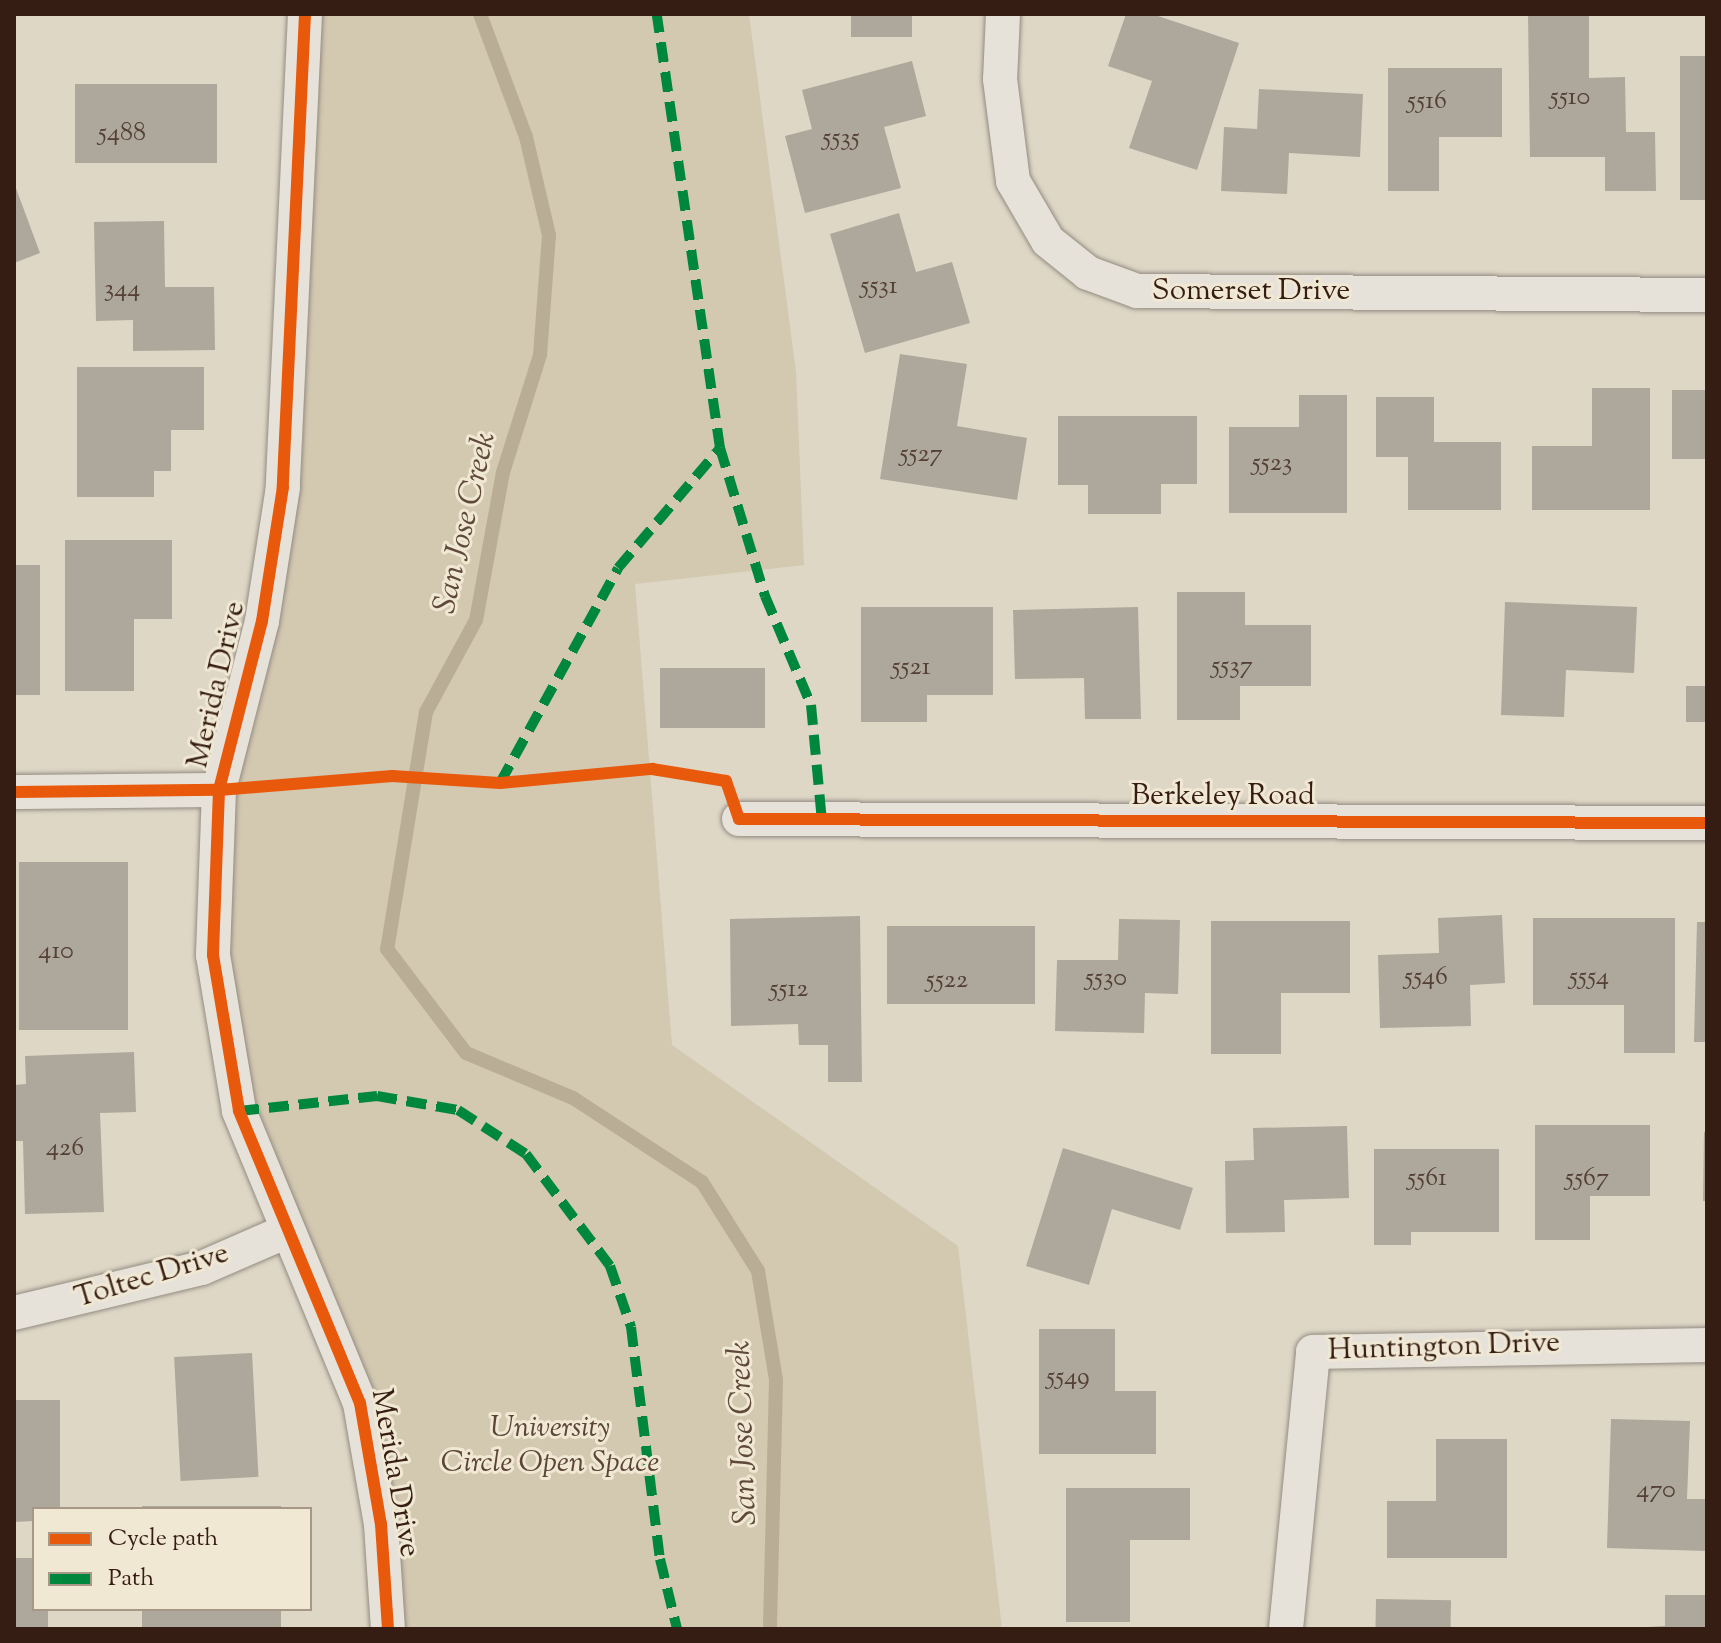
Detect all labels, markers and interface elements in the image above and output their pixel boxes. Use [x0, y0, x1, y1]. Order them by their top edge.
house number: 5510 [1550, 82, 1590, 114]
house number: 5516 [1407, 86, 1447, 118]
house number: 5488 [98, 118, 146, 150]
house number: 5535 [822, 123, 860, 155]
house number: 5531 [860, 271, 898, 303]
house number: 344 [104, 274, 140, 306]
street label: Somerset Drive [1152, 274, 1350, 310]
water label: San Jose Creek [427, 429, 505, 617]
house number: 5527 [899, 439, 943, 471]
house number: 5523 [1252, 448, 1292, 480]
street label: Merida Drive [181, 598, 255, 772]
house number: 5537 [1211, 651, 1253, 683]
house number: 5521 [891, 652, 931, 684]
street label: Berkeley Road [1131, 779, 1315, 815]
house number: 410 [38, 936, 74, 968]
house number: 5546 [1404, 962, 1448, 994]
house number: 5554 [1569, 962, 1609, 994]
house number: 5530 [1085, 963, 1127, 995]
house number: 5522 [926, 965, 968, 997]
house number: 5512 [769, 974, 809, 1006]
house number: 426 [46, 1133, 84, 1165]
house number: 5561 [1407, 1163, 1447, 1195]
house number: 5567 [1565, 1163, 1609, 1195]
street label: Toltec Drive [71, 1237, 233, 1317]
street label: Huntington Drive [1327, 1326, 1561, 1370]
water label: San Jose Creek [722, 1340, 766, 1526]
house number: 5549 [1046, 1362, 1090, 1394]
street label: Merida Drive [362, 1386, 426, 1560]
park label: University Circle Open Space [441, 1411, 659, 1482]
house number: 470 [1636, 1475, 1676, 1507]
legend [32, 1507, 312, 1611]
text: Cycle path [108, 1522, 218, 1556]
text: Path [108, 1562, 154, 1596]

